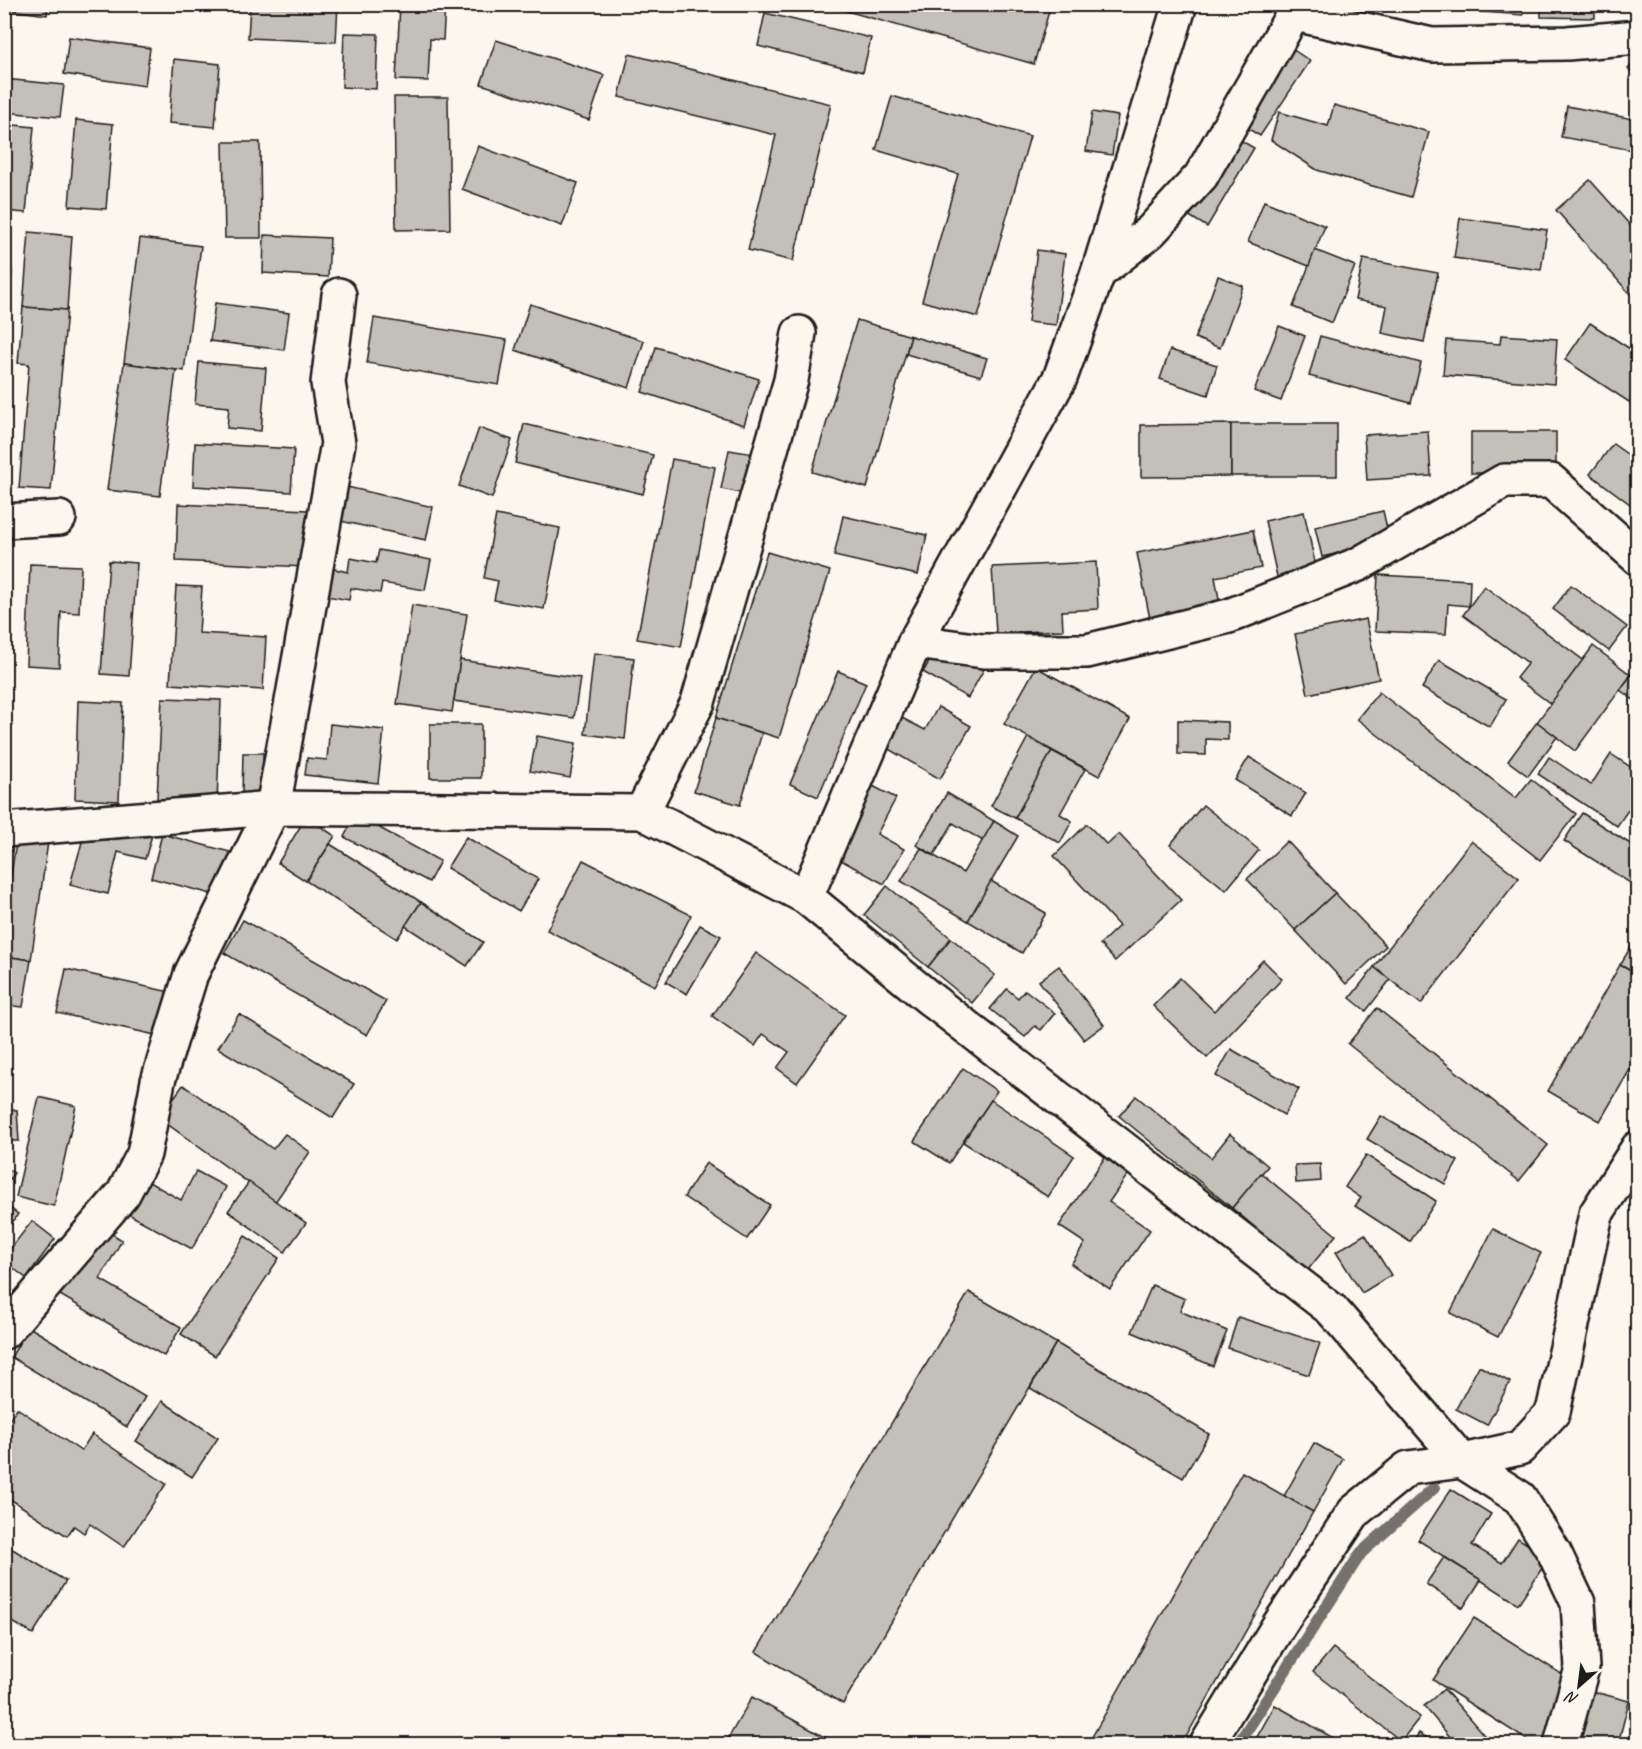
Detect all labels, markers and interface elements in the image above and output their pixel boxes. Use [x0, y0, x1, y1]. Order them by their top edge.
north arrow [1549, 1656, 1609, 1716]
text: N [1561, 1686, 1581, 1710]

